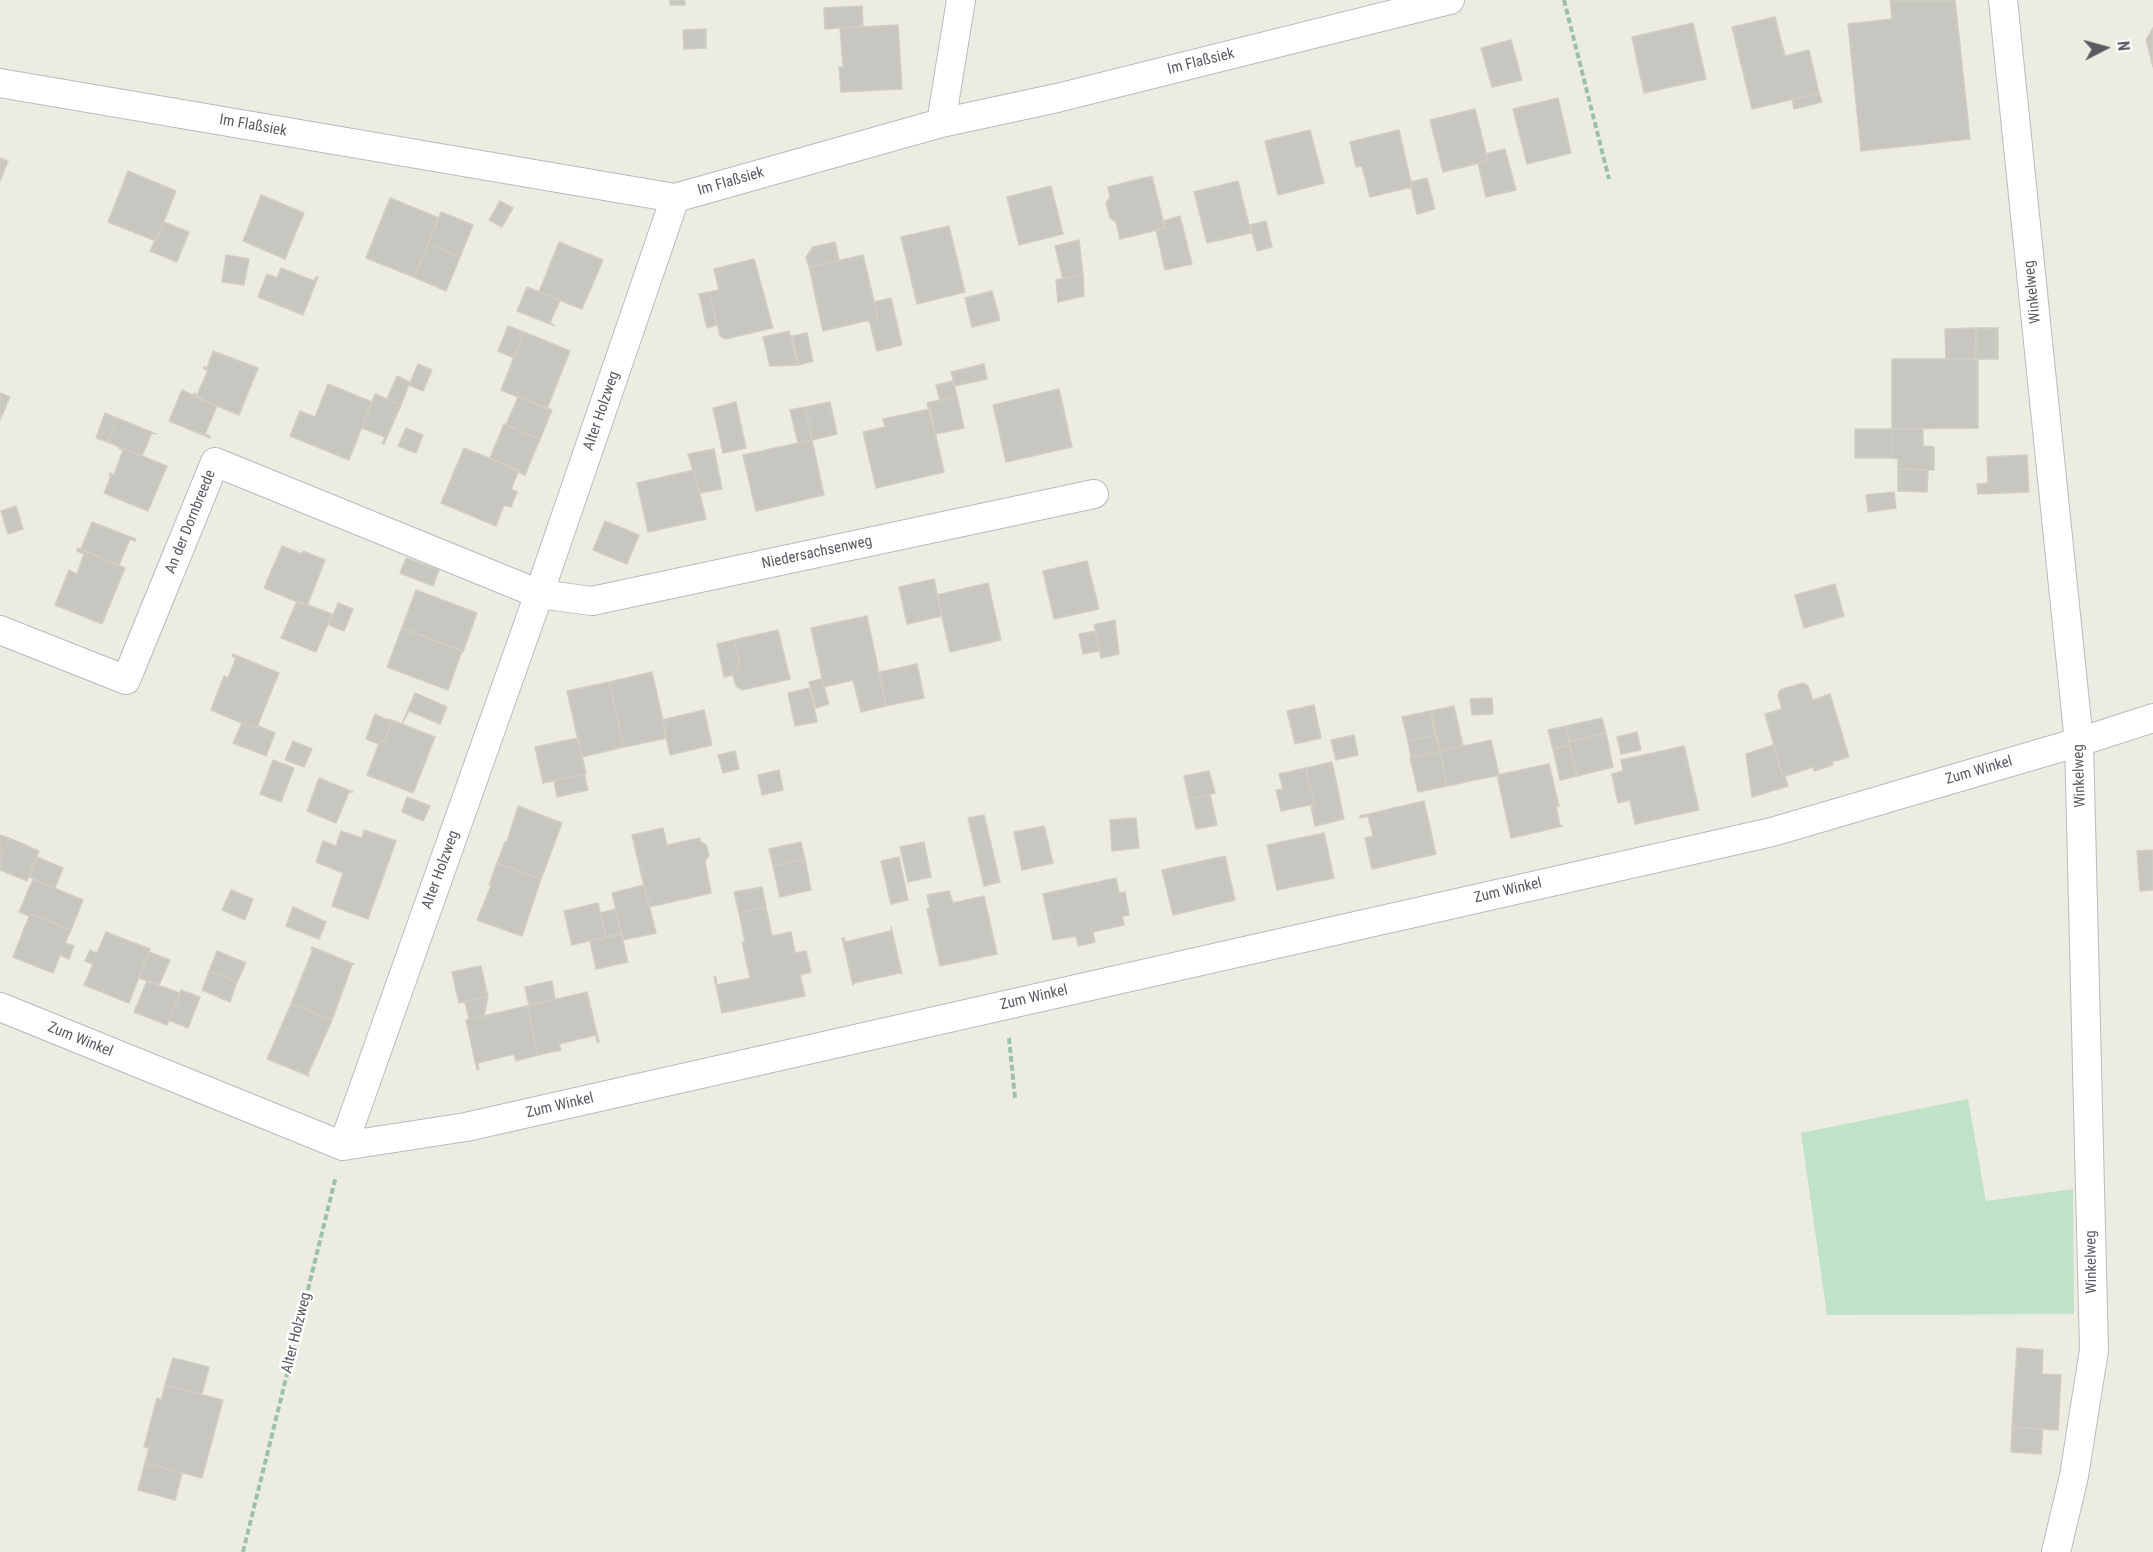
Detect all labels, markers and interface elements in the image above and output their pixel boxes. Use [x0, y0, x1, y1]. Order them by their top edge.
north arrow [2075, 18, 2135, 78]
text: N [2113, 40, 2133, 52]
street label: Im Flaßsiek [1166, 45, 1236, 79]
street label: Im Flaßsiek [218, 111, 288, 141]
street label: Im Flaßsiek [696, 164, 766, 200]
street label: Winkelweg [2021, 260, 2045, 324]
street label: Alter Holzweg [580, 369, 624, 453]
street label: An der Dornbreede [162, 468, 220, 576]
street label: Niedersachsenweg [760, 533, 874, 573]
street label: Winkelweg [2070, 744, 2090, 808]
street label: Zum Winkel [1943, 753, 2015, 789]
street label: Alter Holzweg [418, 828, 464, 912]
street label: Zum Winkel [1472, 874, 1544, 908]
street label: Zum Winkel [998, 981, 1070, 1015]
street label: Zum Winkel [45, 1019, 115, 1061]
street label: Zum Winkel [524, 1089, 596, 1123]
street label: Winkelweg [2082, 1230, 2102, 1294]
street label: Alter Holzweg [278, 1291, 316, 1375]

